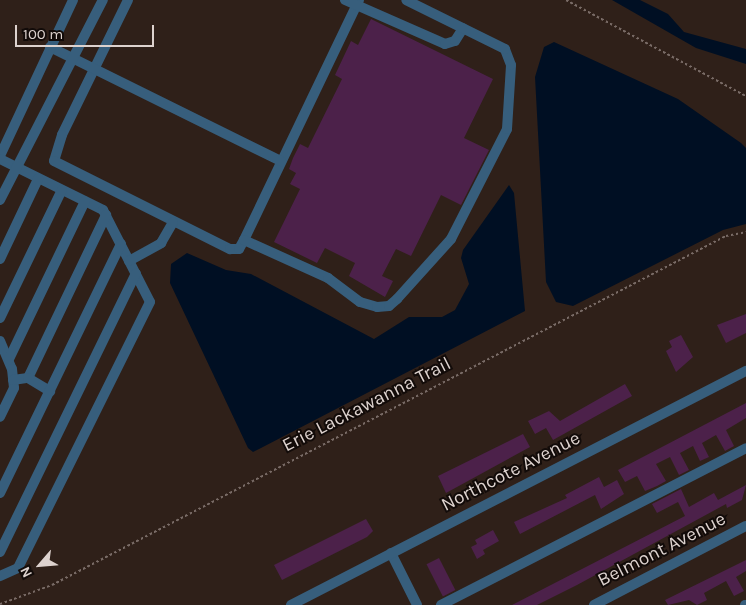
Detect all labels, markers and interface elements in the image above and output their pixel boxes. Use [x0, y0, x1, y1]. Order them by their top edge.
scale bar [18, 15, 156, 47]
text: 100 m [23, 25, 63, 43]
street label: Erie Lackawanna Trail [279, 353, 455, 457]
street label: Northcote Avenue [438, 427, 584, 517]
street label: Belmont Avenue [594, 508, 730, 592]
north arrow [15, 540, 65, 590]
text: N [16, 564, 36, 580]

